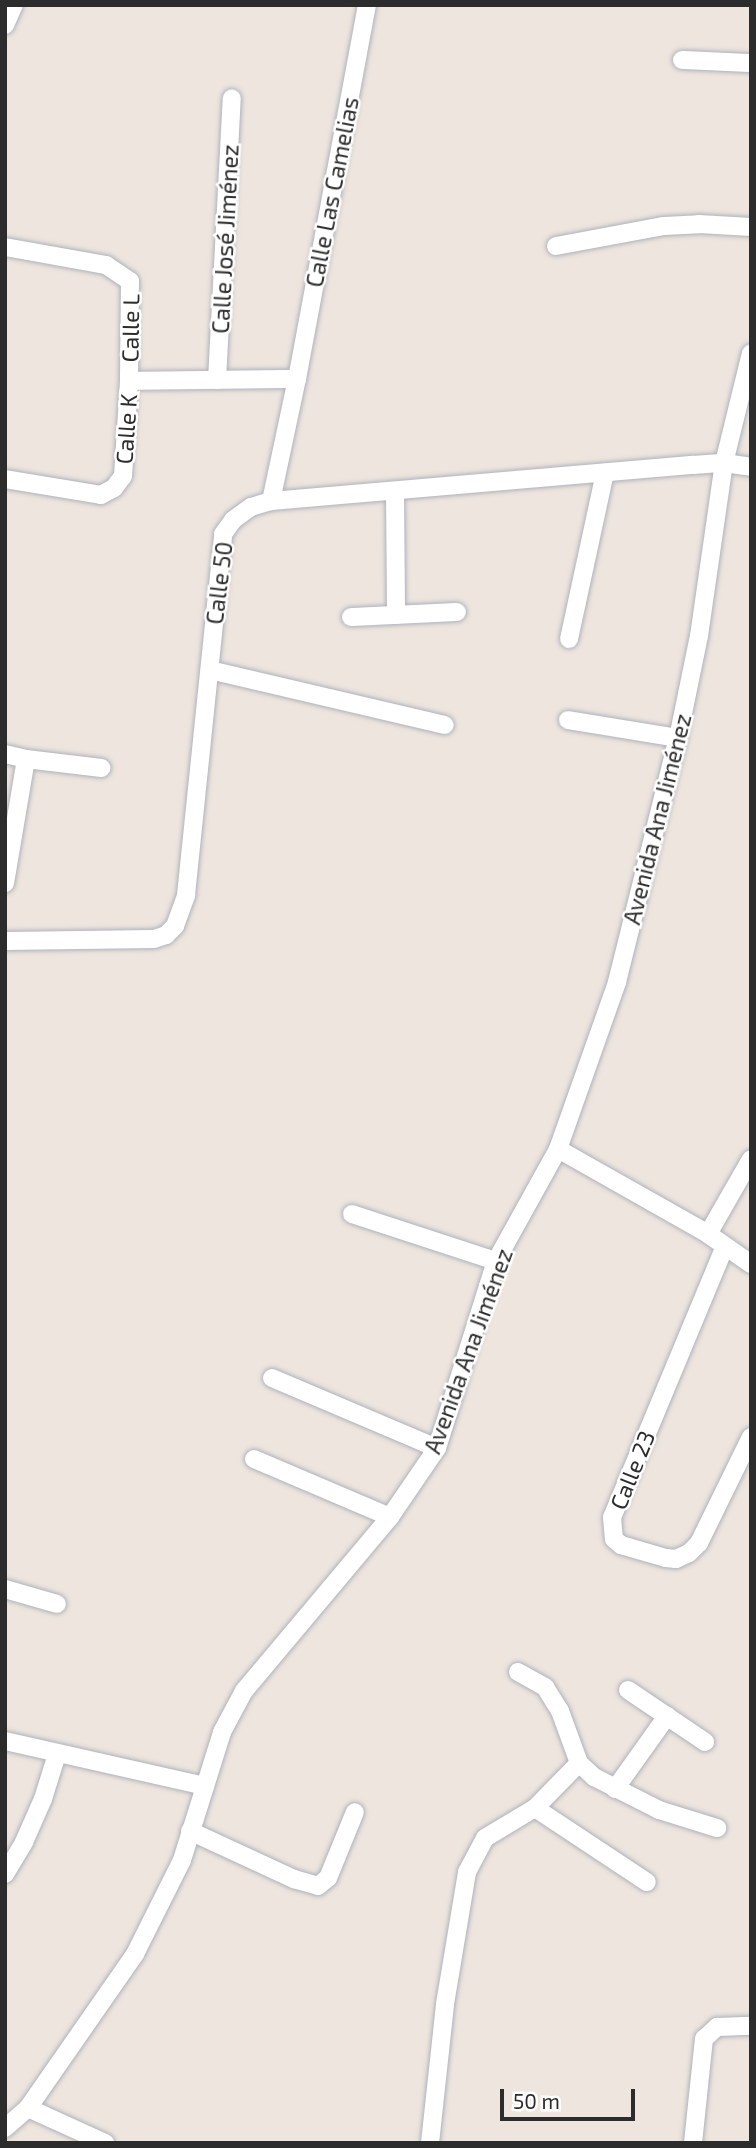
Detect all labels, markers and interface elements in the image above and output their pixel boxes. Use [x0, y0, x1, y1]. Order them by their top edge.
street label: Calle Las Camelias [300, 95, 364, 289]
street label: Calle José Jiménez [206, 143, 244, 335]
street label: Calle L [116, 293, 144, 363]
street label: Calle K [110, 393, 142, 465]
street label: Calle 50 [200, 540, 238, 626]
street label: Avenida Ana Jiménez [617, 710, 697, 928]
street label: Avenida Ana Jiménez [418, 1244, 518, 1458]
street label: Calle 23 [604, 1427, 660, 1513]
scale bar [504, 2074, 639, 2118]
text: 50 m [513, 2088, 560, 2113]

